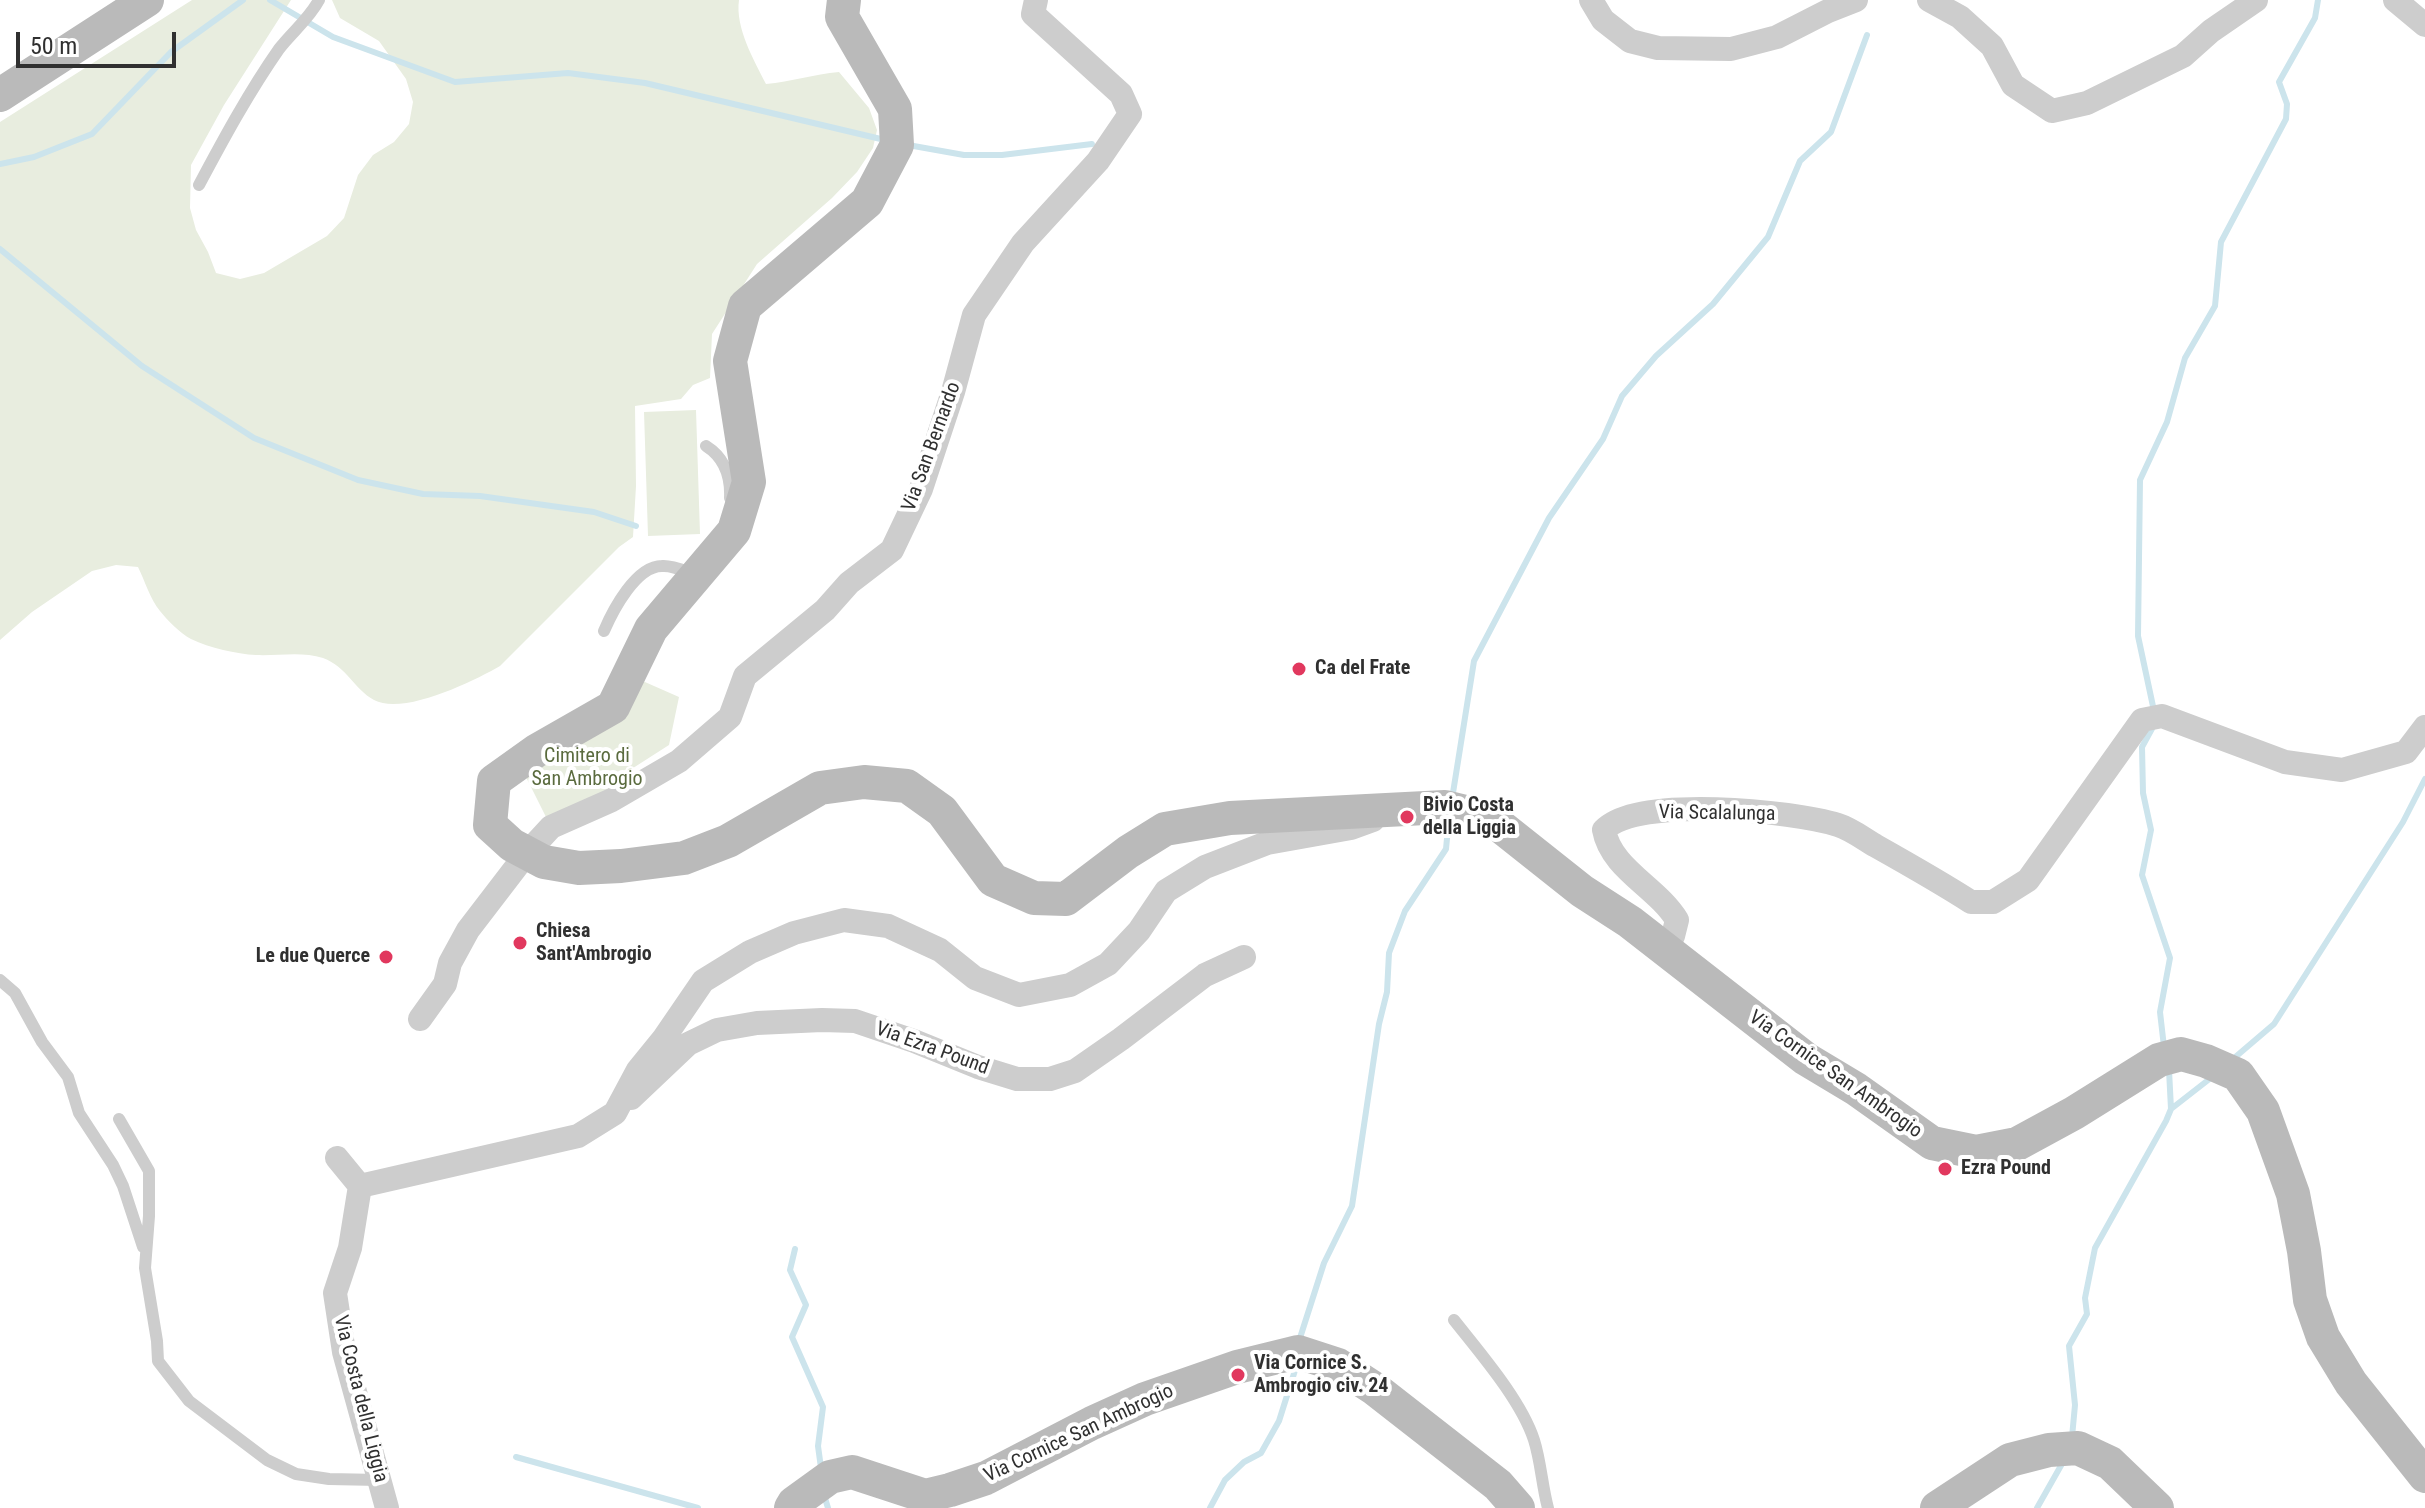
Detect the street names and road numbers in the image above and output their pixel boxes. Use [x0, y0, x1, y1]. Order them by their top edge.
street label: Via San Bernardo [898, 379, 966, 515]
street label: Via Scalalunga [1658, 801, 1776, 827]
street label: Via Cornice San Ambrogio [1744, 1006, 1926, 1144]
street label: Via Ezra Pound [872, 1017, 992, 1081]
street label: Via Costa della Liggia [328, 1313, 392, 1485]
street label: Via Cornice San Ambrogio [981, 1380, 1177, 1488]

